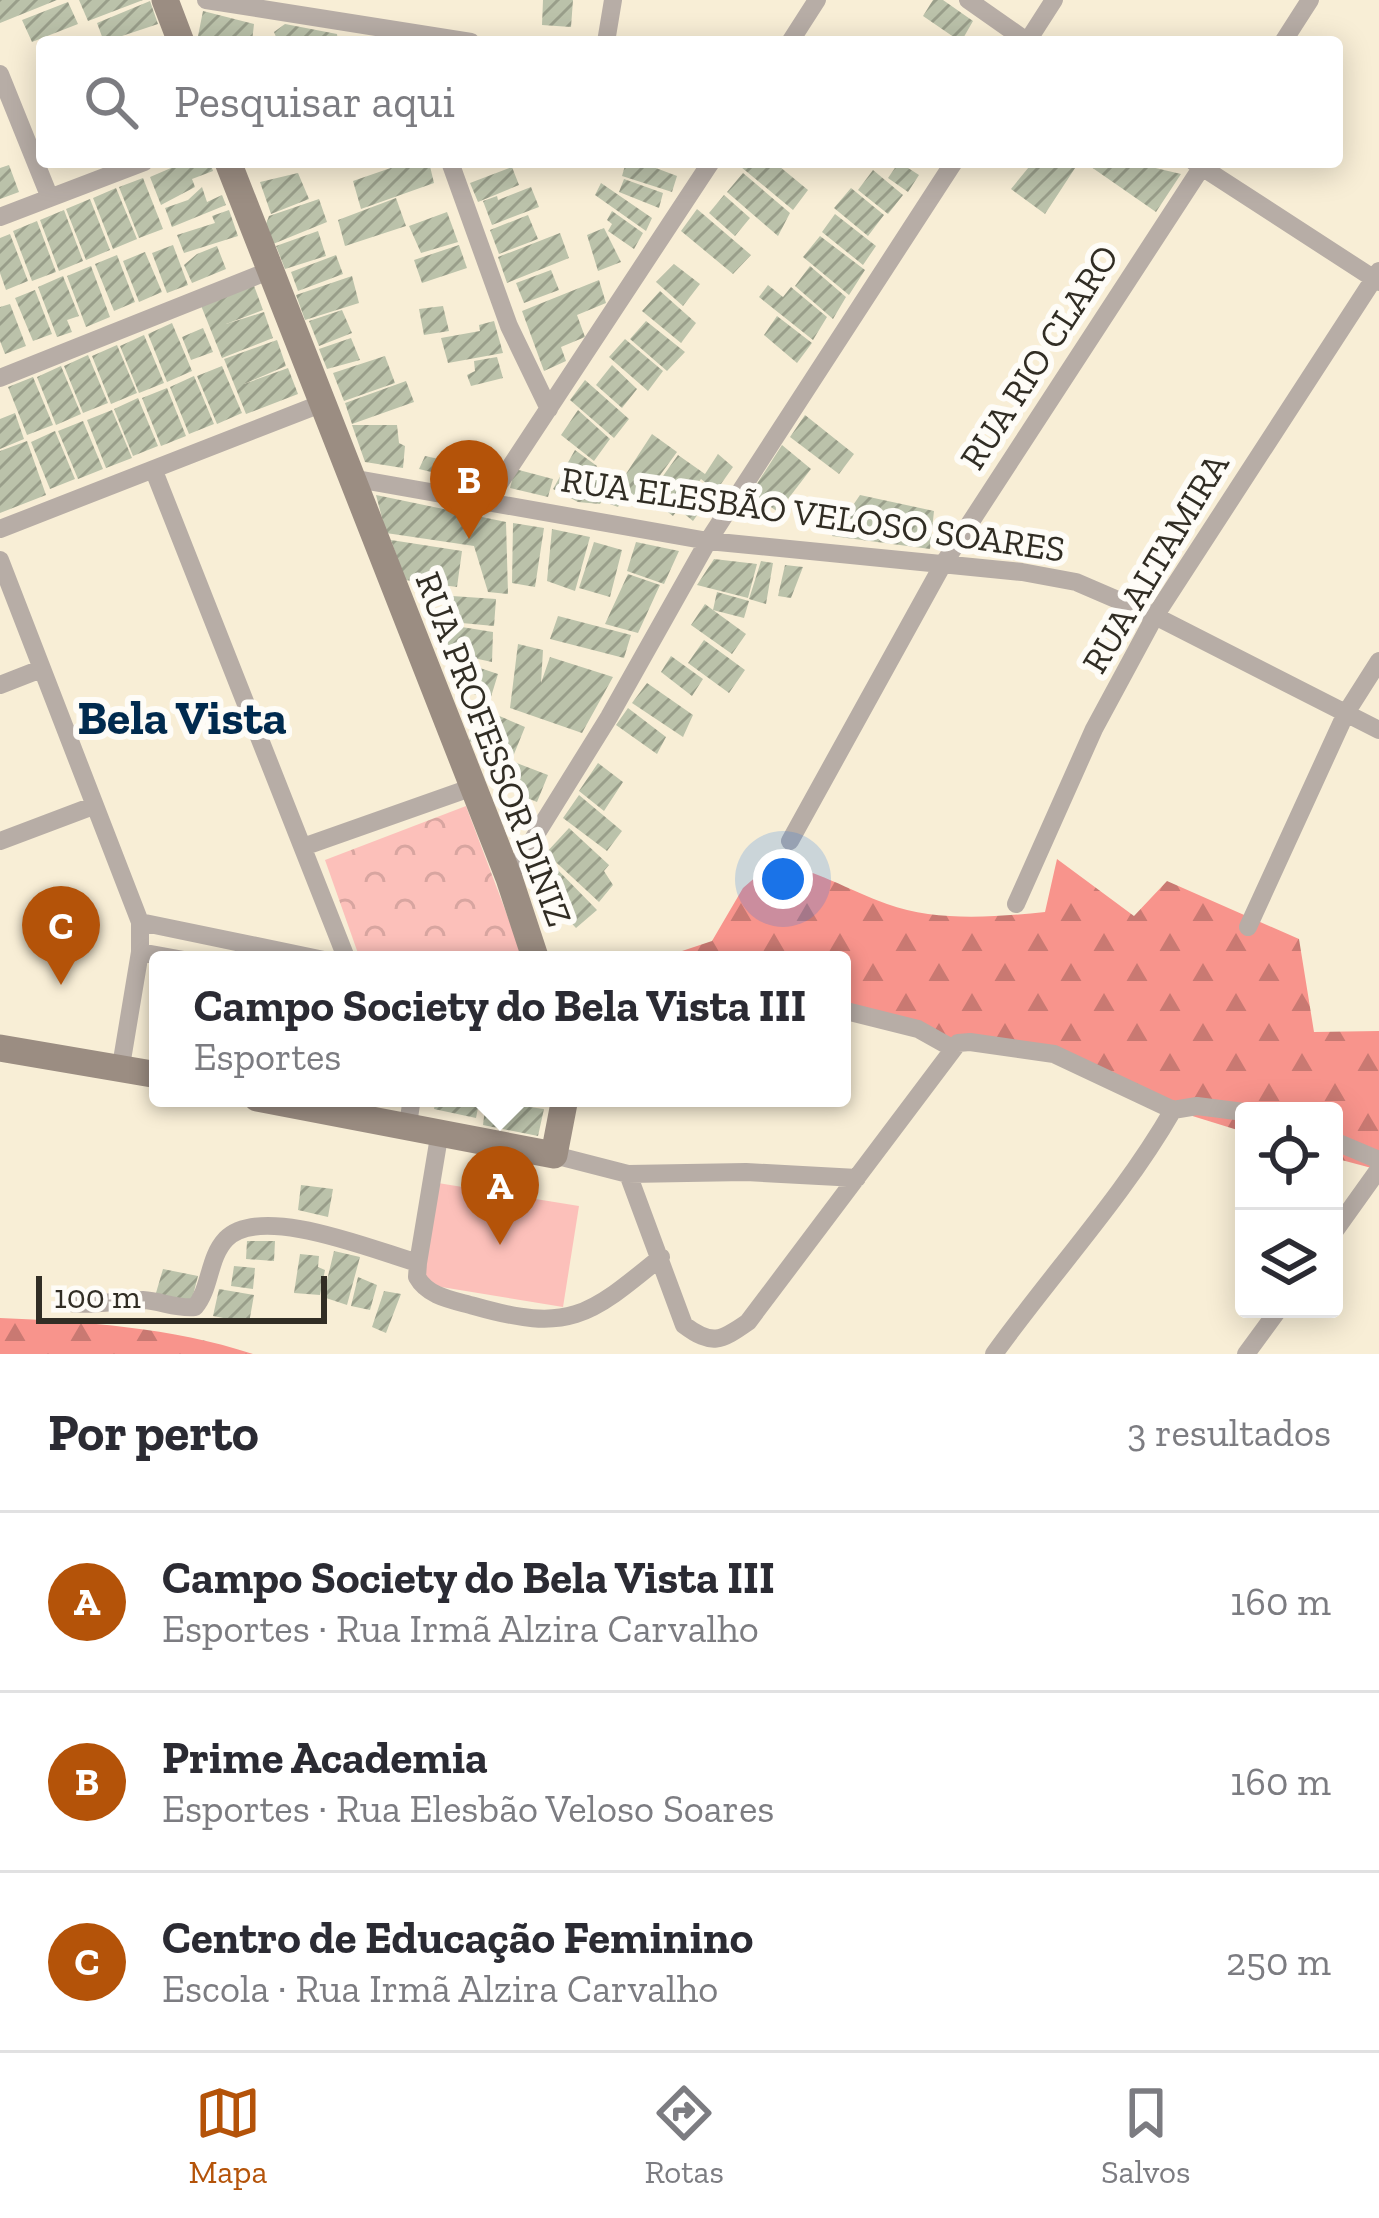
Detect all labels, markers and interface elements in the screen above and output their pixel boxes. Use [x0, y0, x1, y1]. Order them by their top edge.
search box [36, 36, 1343, 168]
icon: search [78, 69, 144, 135]
text: Pesquisar aqui [174, 75, 455, 129]
street label: RUA RIO CLARO [951, 237, 1127, 477]
pin: B [430, 440, 508, 539]
street label: RUA ALTAMIRA [1073, 445, 1238, 681]
street label: RUA ELESBÃO VELOSO SOARES [558, 457, 1068, 571]
street label: RUA PROFESSOR DINIZ [407, 566, 581, 932]
district label: Bela Vista [77, 689, 287, 746]
your location [753, 849, 813, 909]
pin: C [22, 886, 100, 985]
popup [149, 951, 851, 1107]
text: Campo Society do Bela Vista III [194, 979, 806, 1033]
text: Esportes [194, 1033, 341, 1080]
map controls [1235, 1102, 1343, 1318]
button: locate [1235, 1102, 1343, 1210]
pin: A [461, 1146, 539, 1245]
button: layers [1235, 1210, 1343, 1318]
scale bar [36, 1270, 327, 1323]
text: 100 m [54, 1277, 141, 1316]
text: Por perto [48, 1402, 259, 1463]
text: 3 resultados [1127, 1409, 1331, 1456]
text: Campo Society do Bela Vista III [162, 1551, 775, 1605]
text: A [74, 1578, 100, 1625]
text: 160 m [1230, 1578, 1331, 1625]
text: Esportes · Rua Irmã Alzira Carvalho [162, 1605, 759, 1652]
text: Prime Academia [162, 1731, 488, 1785]
text: B [75, 1758, 99, 1805]
text: 160 m [1230, 1758, 1331, 1805]
text: Esportes · Rua Elesbão Veloso Soares [162, 1785, 774, 1832]
text: Centro de Educação Feminino [162, 1911, 753, 1965]
text: C [74, 1938, 100, 1985]
text: 250 m [1226, 1938, 1331, 1985]
text: Escola · Rua Irmã Alzira Carvalho [162, 1965, 718, 2012]
tab: Mapa [189, 2080, 267, 2191]
tab: Rotas [644, 2080, 724, 2191]
tab: Salvos [1101, 2080, 1190, 2191]

